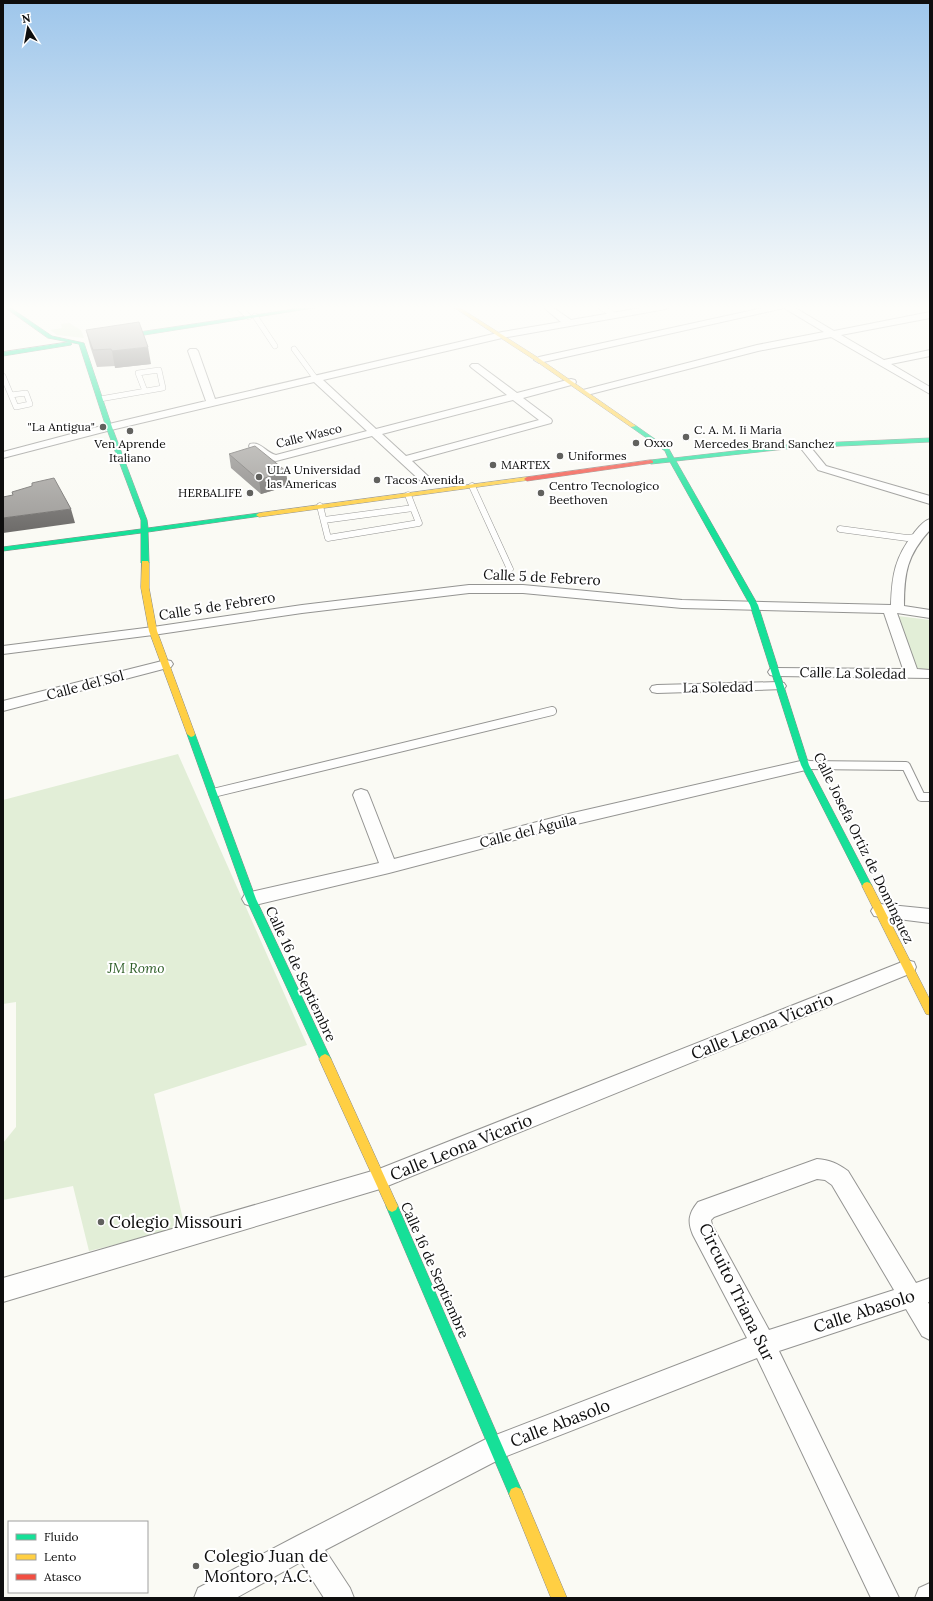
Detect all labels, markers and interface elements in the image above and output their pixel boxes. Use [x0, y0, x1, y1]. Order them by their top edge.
north arrow [8, 8, 48, 48]
text: N [21, 10, 32, 26]
place label: "La Antigua" [28, 419, 95, 434]
street label: Calle Wasco [274, 420, 343, 451]
marker: "La Antigua" [98, 422, 108, 432]
place label: C. A. M. Ii Maria Mercedes Brand Sanchez [694, 422, 835, 451]
marker: Ven Aprende Italiano [125, 426, 135, 436]
marker: C. A. M. Ii Maria Mercedes Brand Sanchez [681, 432, 691, 442]
place label: Oxxo [644, 435, 673, 450]
place label: Ven Aprende Italiano [93, 436, 166, 465]
marker: Oxxo [631, 438, 641, 448]
place label: Uniformes [568, 448, 627, 463]
marker: Uniformes [555, 451, 565, 461]
place label: MARTEX [501, 457, 550, 472]
marker: MARTEX [488, 460, 498, 470]
place label: ULA Universidad las Americas [267, 462, 361, 491]
marker: ULA Universidad las Americas [254, 472, 264, 482]
place label: Tacos Avenida [385, 472, 464, 487]
marker: Tacos Avenida [372, 475, 382, 485]
place label: Centro Tecnologico Beethoven [549, 478, 659, 507]
place label: HERBALIFE [178, 485, 242, 500]
marker: HERBALIFE [245, 488, 255, 498]
marker: Centro Tecnologico Beethoven [536, 488, 546, 498]
street label: Calle 5 de Febrero [483, 565, 601, 589]
street label: Calle 5 de Febrero [157, 588, 277, 624]
street label: Calle La Soledad [800, 663, 906, 683]
street label: Calle del Sol [44, 666, 126, 704]
street label: La Soledad [682, 677, 754, 697]
street label: Calle Josefa Ortiz de Domínguez [810, 749, 918, 947]
street label: Calle del Águila [478, 810, 578, 852]
street label: Calle 16 de Septiembre [262, 903, 340, 1045]
park label: JM Romo [106, 959, 165, 977]
street label: Calle Leona Vicario [688, 987, 836, 1065]
street label: Calle Leona Vicario [387, 1108, 535, 1186]
street label: Calle 16 de Septiembre [397, 1199, 473, 1341]
place label: Colegio Missouri [109, 1211, 242, 1233]
marker: Colegio Missouri [96, 1217, 106, 1227]
street label: Circuito Triana Sur [694, 1219, 780, 1365]
street label: Calle Abasolo [811, 1284, 918, 1338]
street label: Calle Abasolo [507, 1394, 613, 1452]
legend [8, 1521, 148, 1593]
text: Fluido [44, 1529, 79, 1544]
place label: Colegio Juan de Montoro, A.C. [204, 1545, 328, 1587]
text: Lento [44, 1549, 76, 1564]
marker: Colegio Juan de Montoro, A.C. [191, 1561, 201, 1571]
text: Atasco [43, 1569, 81, 1584]

